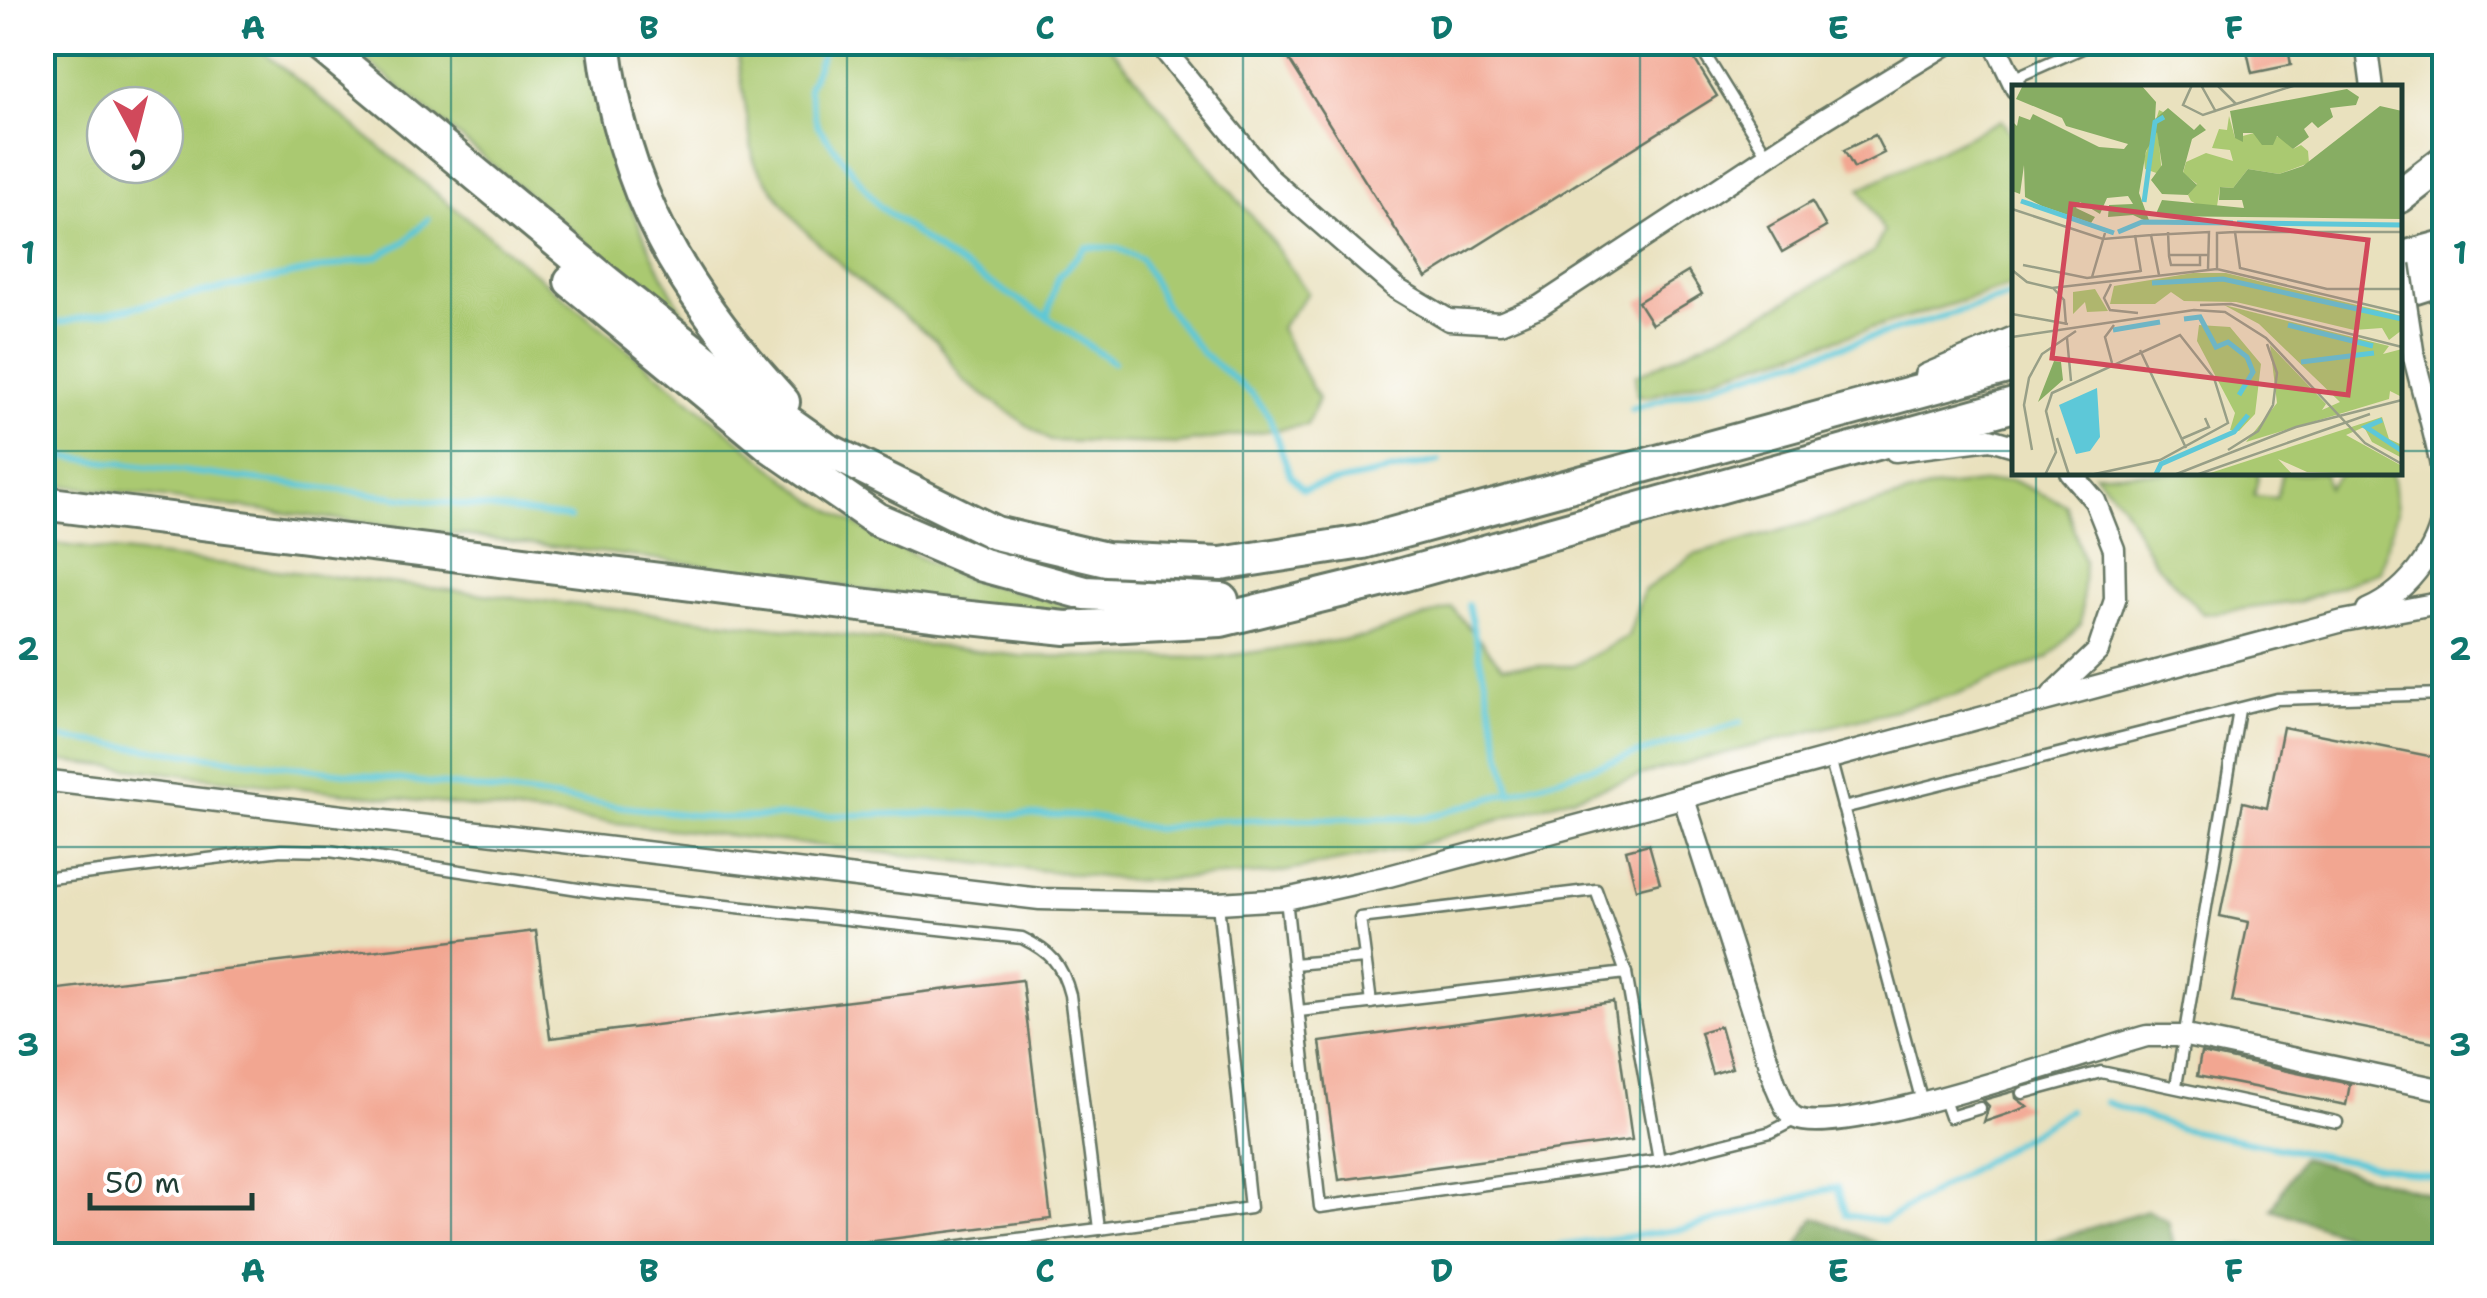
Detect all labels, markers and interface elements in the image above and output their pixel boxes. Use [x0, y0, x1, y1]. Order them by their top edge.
text: A [241, 6, 265, 49]
text: B [639, 6, 659, 49]
text: C [1035, 6, 1055, 49]
text: D [1431, 6, 1453, 49]
text: E [1827, 6, 1849, 49]
text: F [2225, 6, 2243, 49]
north arrow [85, 85, 185, 185]
inset map [2012, 85, 2402, 475]
text: С [127, 140, 149, 180]
text: 1 [21, 231, 35, 274]
text: 1 [2453, 231, 2467, 274]
text: 2 [17, 627, 39, 670]
text: 2 [2449, 627, 2471, 670]
text: 3 [17, 1023, 39, 1066]
text: 3 [2449, 1023, 2471, 1066]
scale bar [90, 1148, 252, 1210]
text: 50 m [105, 1162, 180, 1203]
text: A [241, 1249, 265, 1292]
text: B [639, 1249, 659, 1292]
text: C [1035, 1249, 1055, 1292]
text: D [1431, 1249, 1453, 1292]
text: E [1827, 1249, 1849, 1292]
text: F [2225, 1249, 2243, 1292]

